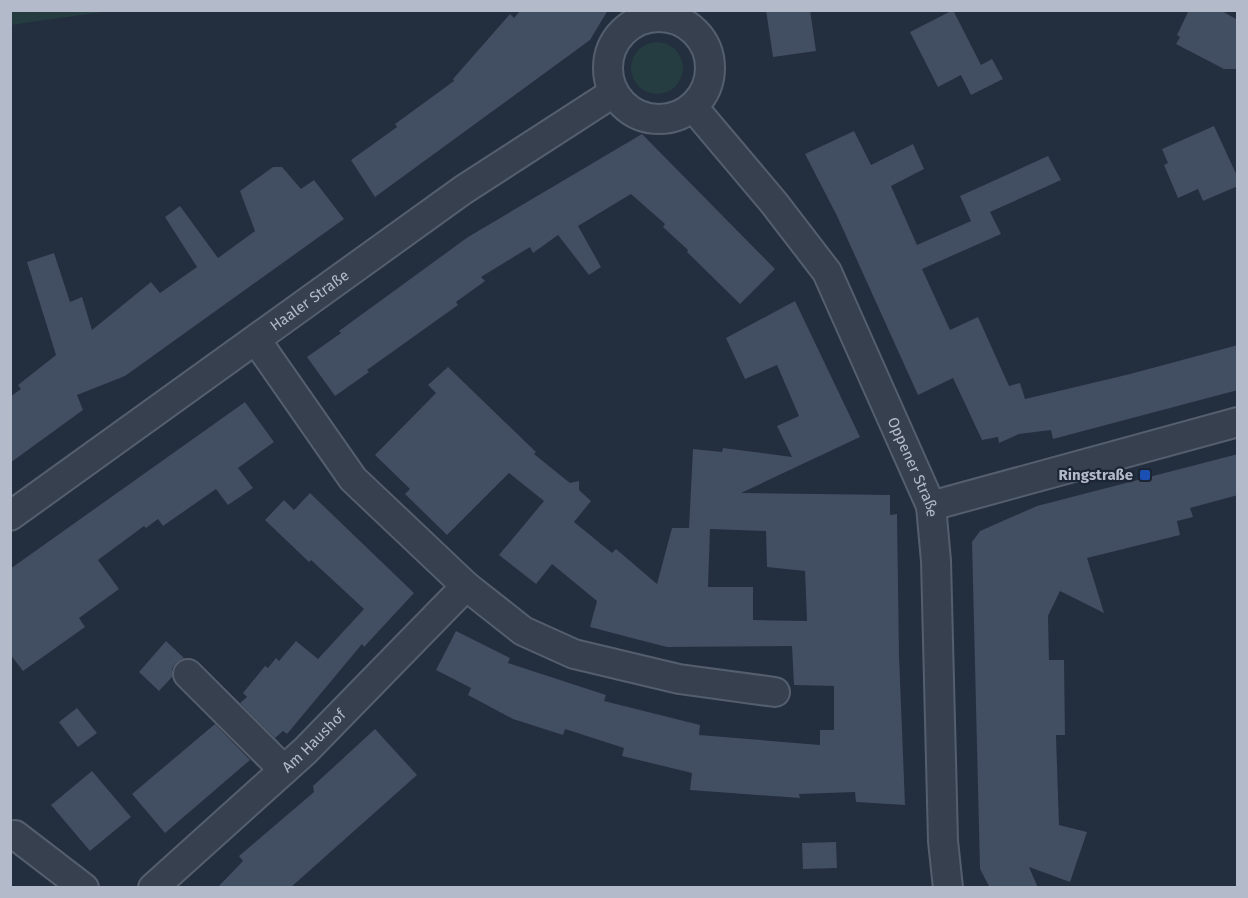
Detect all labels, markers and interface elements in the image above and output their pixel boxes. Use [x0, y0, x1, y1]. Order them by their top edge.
street label: Haaler Straße [267, 266, 352, 335]
street label: Oppener Straße [884, 414, 941, 518]
place label: Ringstraße [1059, 466, 1133, 484]
marker: Ringstraße [1138, 468, 1152, 482]
street label: Am Haushof [278, 705, 350, 776]

